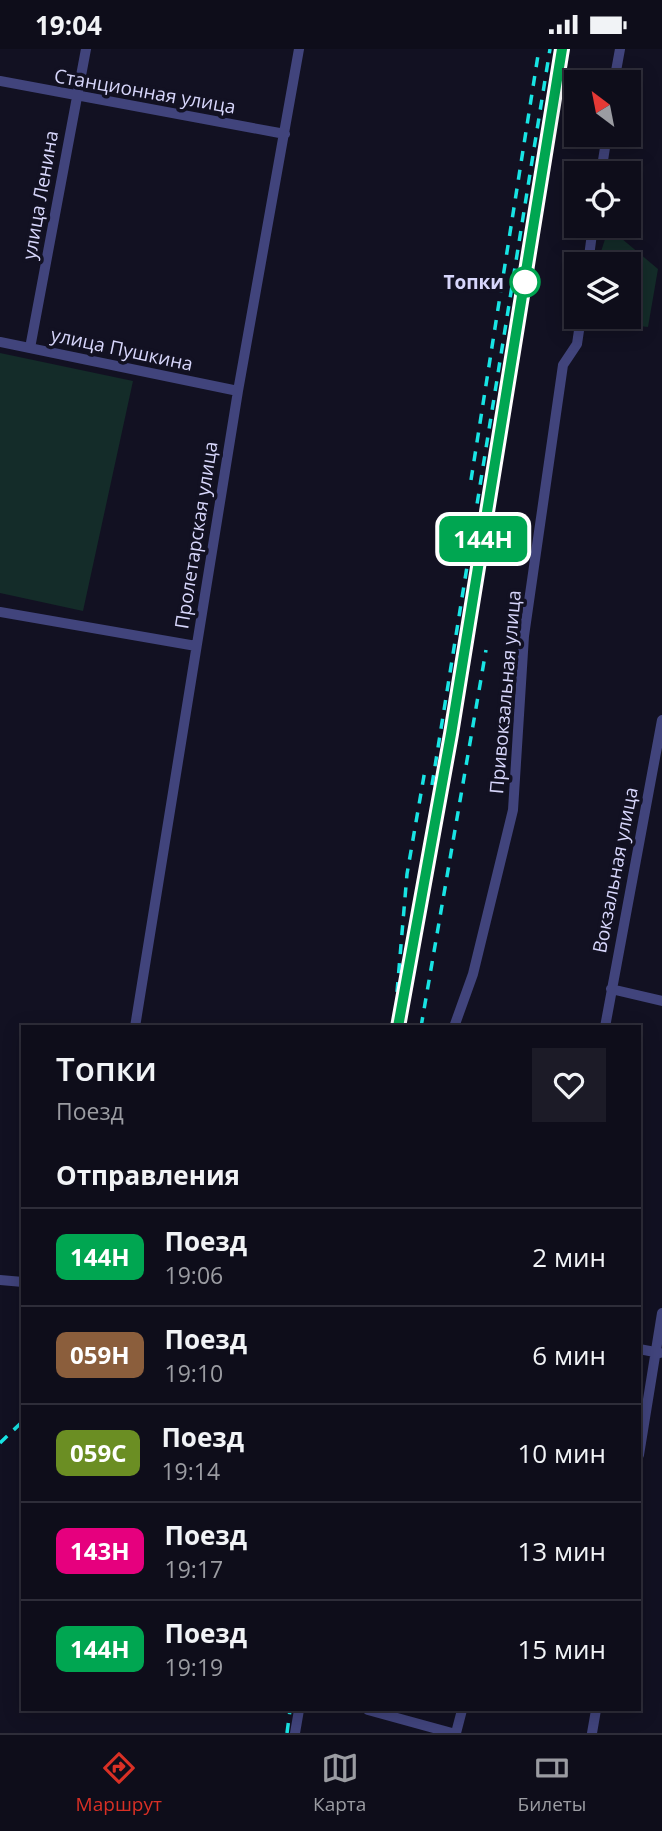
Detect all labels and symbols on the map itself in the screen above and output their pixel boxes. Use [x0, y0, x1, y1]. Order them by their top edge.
street label: Станционная улица [52, 62, 238, 120]
north arrow [564, 70, 640, 147]
street label: улица Ленина [16, 128, 64, 262]
marker: Топки [510, 267, 540, 297]
place label: Топки [443, 269, 504, 295]
street label: улица Пушкина [49, 321, 195, 377]
street label: Пролетарская улица [168, 439, 224, 631]
line badge: 144Н [434, 516, 532, 562]
street label: Привокзальная улица [483, 589, 527, 795]
street label: Вокзальная улица [586, 785, 644, 955]

